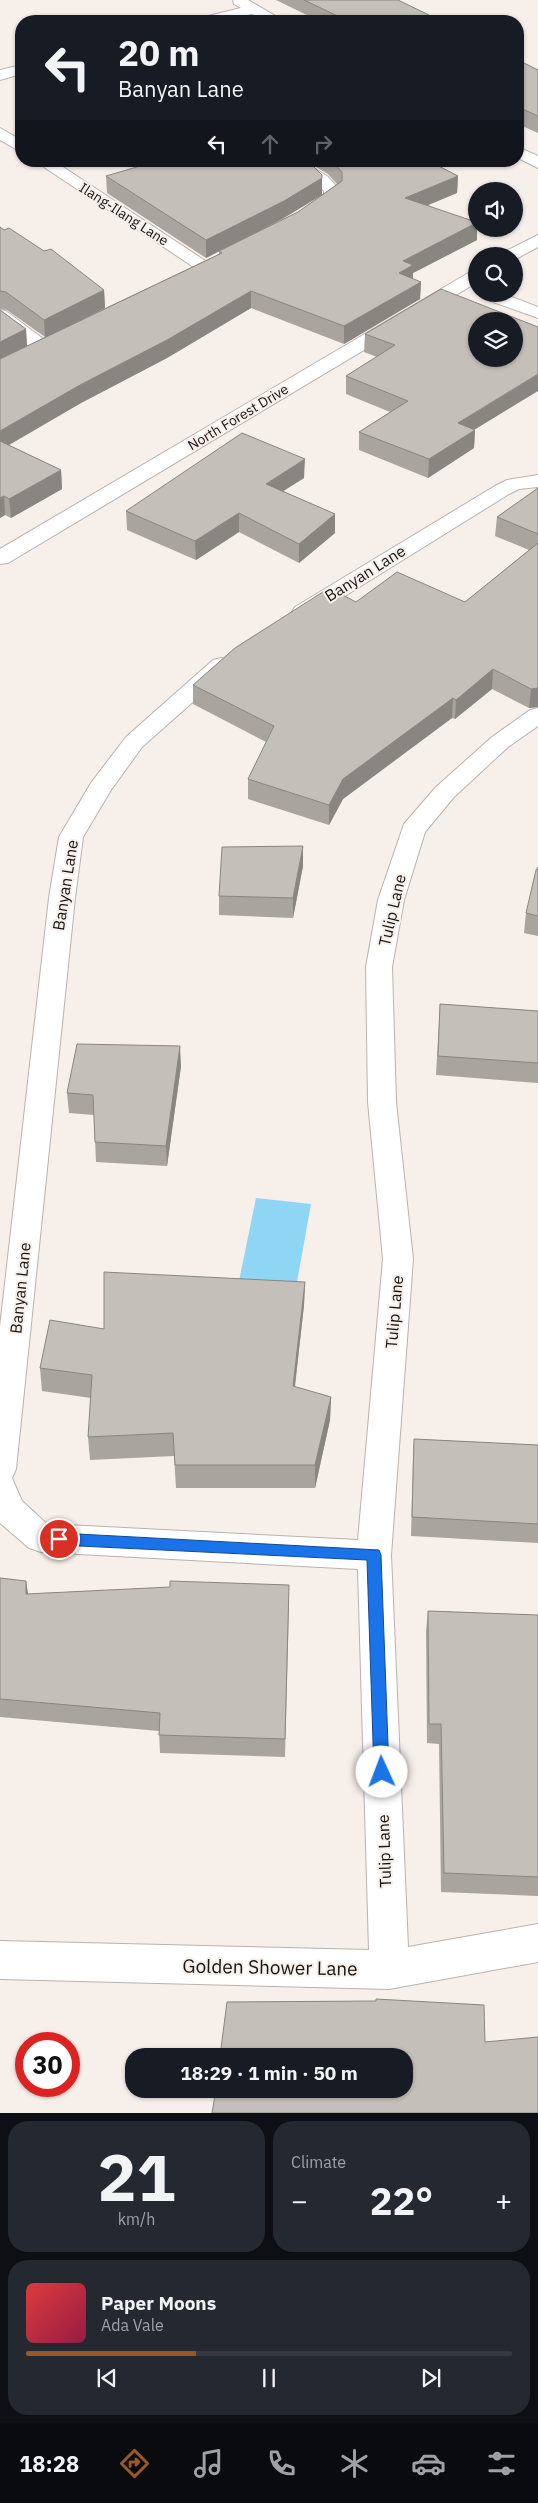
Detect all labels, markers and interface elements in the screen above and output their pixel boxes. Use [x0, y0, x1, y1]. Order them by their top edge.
text: 20 m [118, 30, 200, 76]
icon: left [35, 35, 100, 100]
text: Banyan Lane [118, 74, 244, 103]
icon: left [203, 130, 231, 158]
icon: ahead [256, 130, 284, 158]
icon: right [309, 130, 337, 158]
street label: Ilang-Ilang Lane [76, 178, 172, 250]
map controls [468, 182, 523, 367]
button: sound [468, 182, 523, 237]
button: search [468, 247, 523, 302]
button: layers [468, 312, 523, 367]
street label: North Forest Drive [184, 380, 292, 454]
street label: Banyan Lane [321, 540, 409, 606]
street label: Banyan Lane [48, 838, 82, 932]
street label: Tulip Lane [374, 872, 410, 948]
street label: Banyan Lane [5, 1241, 35, 1335]
street label: Tulip Lane [381, 1274, 407, 1349]
pin [38, 1518, 80, 1560]
icon: arrive [45, 1525, 73, 1553]
position arrow [355, 1745, 407, 1797]
street label: Tulip Lane [373, 1814, 395, 1888]
street label: Golden Shower Lane [182, 1953, 358, 1981]
speed limit sign: 30 [15, 2032, 80, 2097]
text: 18:29 · 1 min · 50 m [180, 2061, 358, 2085]
text: 21 [97, 2134, 176, 2219]
text: Climate [291, 2152, 346, 2172]
text: 22° [370, 2176, 433, 2225]
text: − [291, 2182, 308, 2219]
text: + [495, 2182, 512, 2219]
text: km/h [118, 2209, 155, 2229]
text: Paper Moons [101, 2291, 216, 2315]
text: Ada Vale [101, 2315, 164, 2335]
icon: previous [93, 2364, 121, 2392]
icon: pause [255, 2364, 283, 2392]
icon: next [417, 2364, 445, 2392]
icon: directions [117, 2446, 152, 2481]
icon: music [191, 2446, 226, 2481]
icon: phone [264, 2446, 299, 2481]
icon: climate [337, 2446, 372, 2481]
icon: car [411, 2446, 446, 2481]
icon: filters [484, 2446, 519, 2481]
text: 18:28 [19, 2449, 79, 2478]

